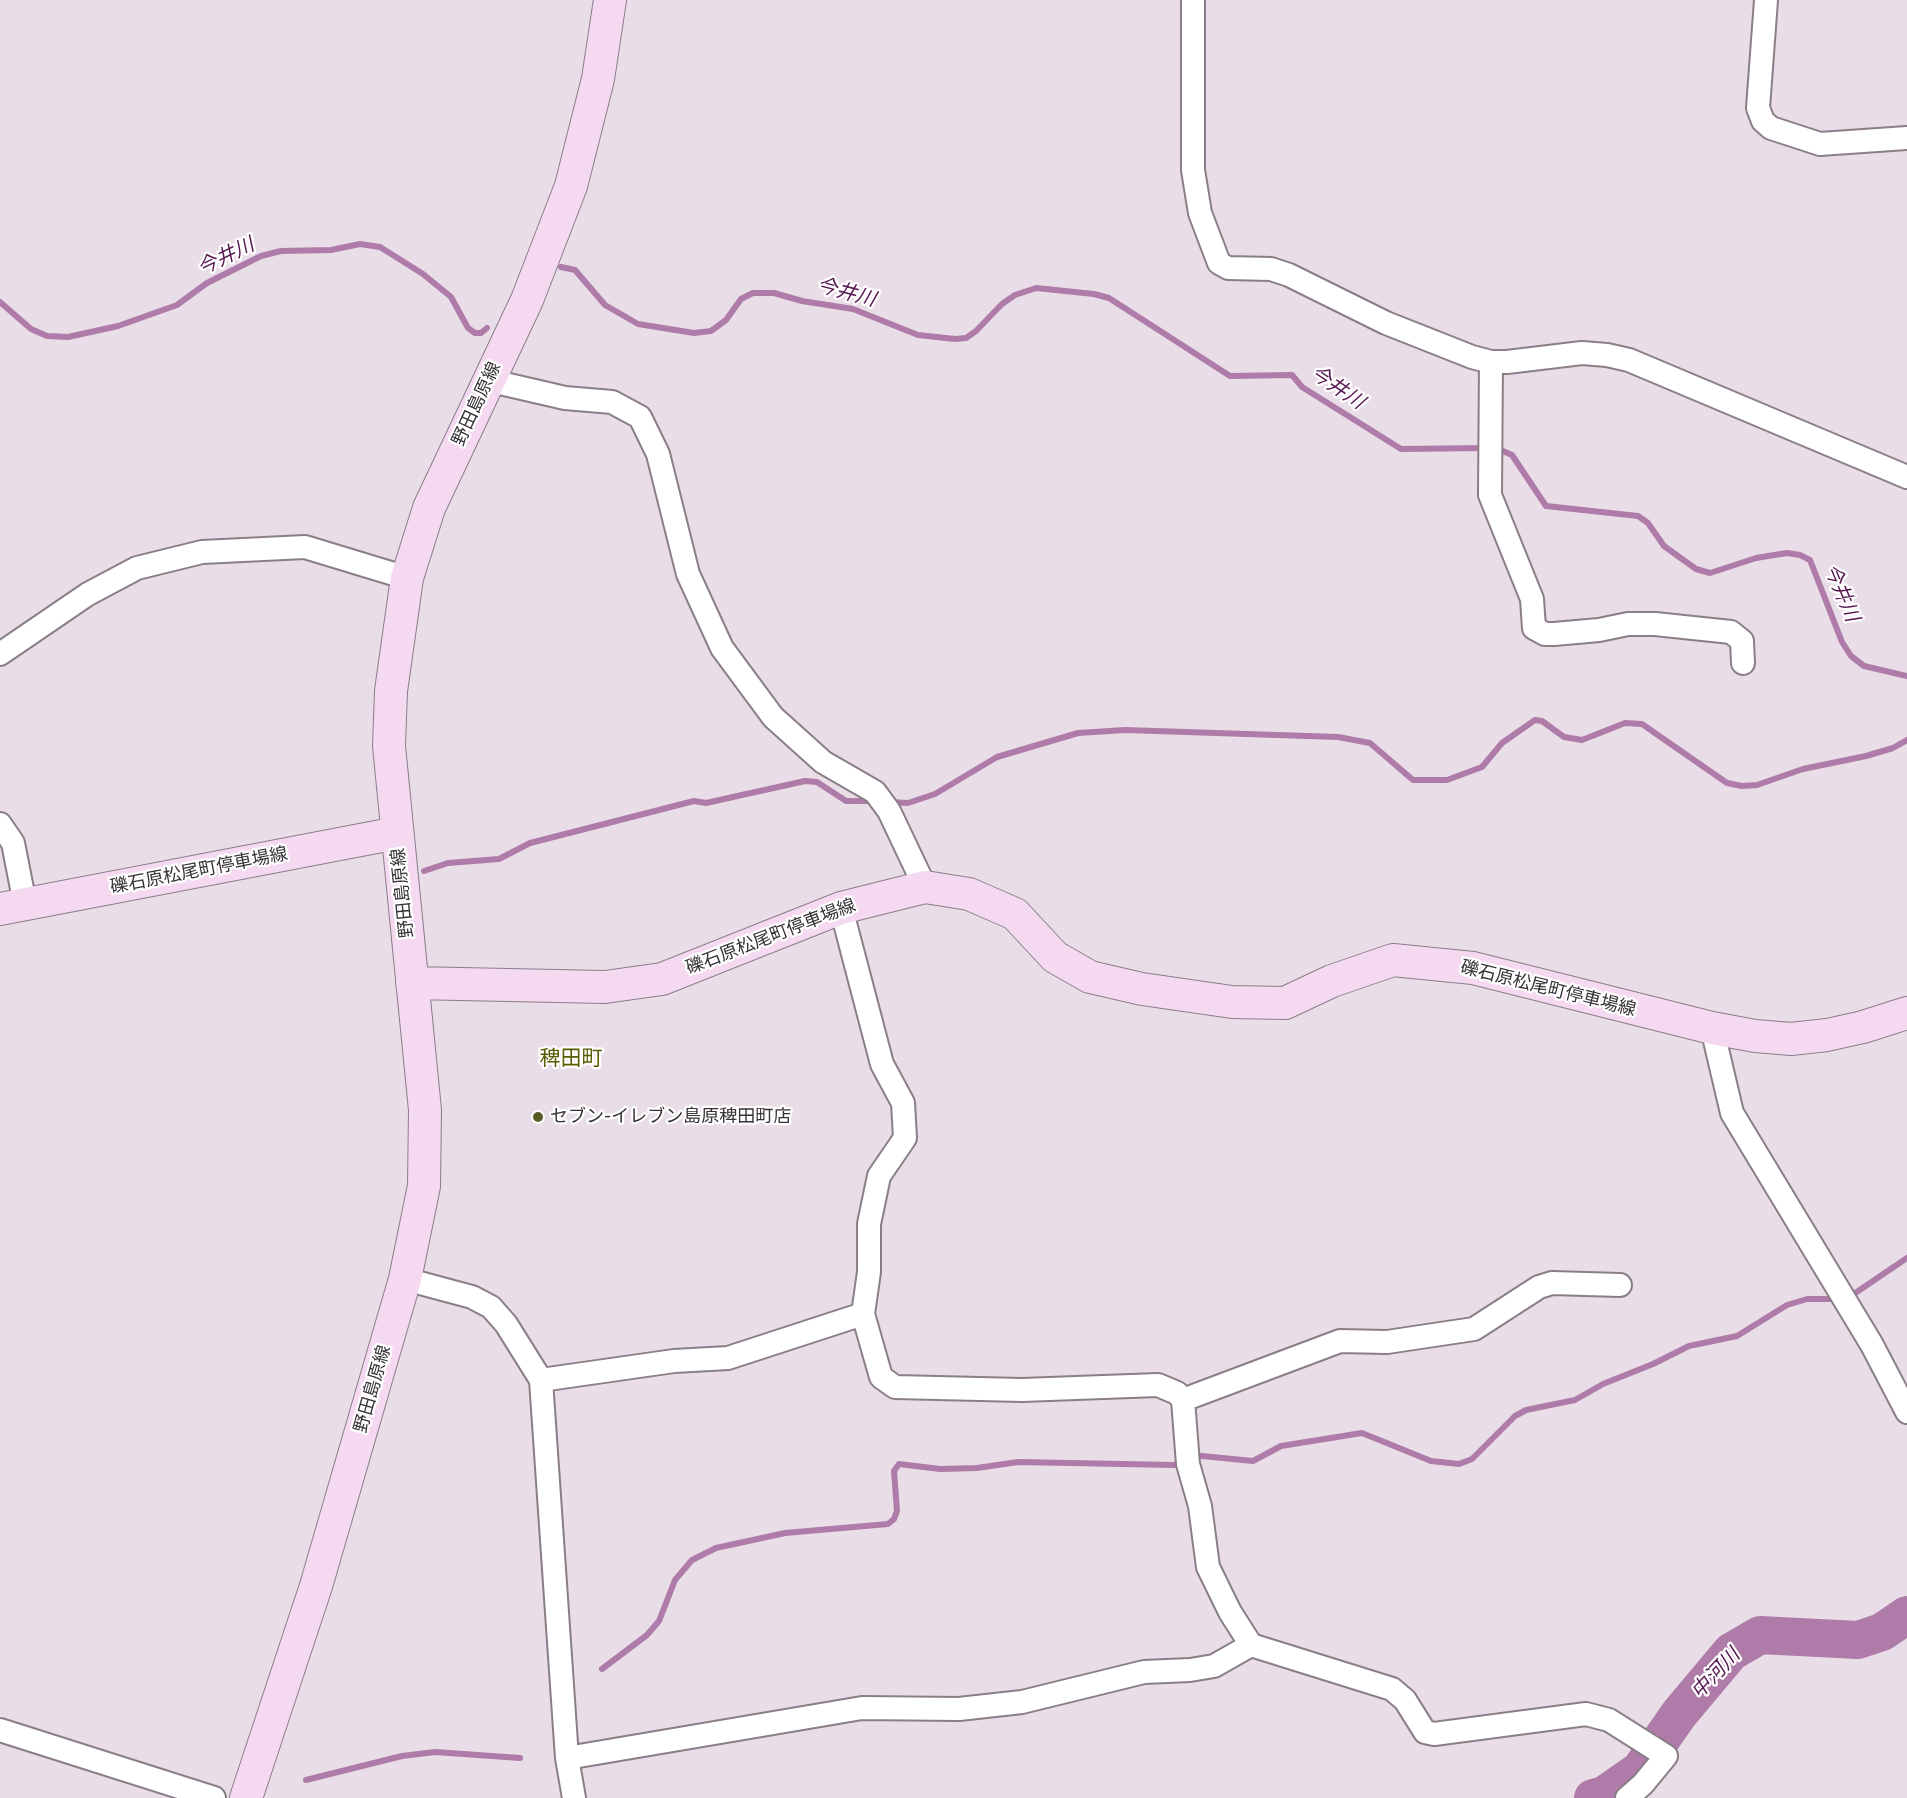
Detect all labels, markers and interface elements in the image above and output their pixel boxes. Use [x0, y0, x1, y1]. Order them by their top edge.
water label: 今井川 [194, 233, 258, 281]
water label: 今井川 [814, 274, 878, 312]
street label: 野田島原線 [448, 359, 506, 449]
water label: 今井川 [1305, 361, 1369, 415]
water label: 今井川 [1818, 561, 1864, 625]
street label: 礫石原松尾町停車場線 [109, 843, 289, 899]
street label: 野田島原線 [388, 847, 418, 939]
street label: 礫石原松尾町停車場線 [683, 895, 859, 979]
street label: 礫石原松尾町停車場線 [1458, 957, 1638, 1021]
district label: 稗田町 [540, 1046, 602, 1072]
place label: セブン-イレブン島原稗田町店 [550, 1106, 791, 1128]
marker: セブン-イレブン島原稗田町店 [531, 1110, 545, 1124]
street label: 野田島原線 [350, 1343, 396, 1435]
water label: 中河川 [1687, 1644, 1745, 1704]

